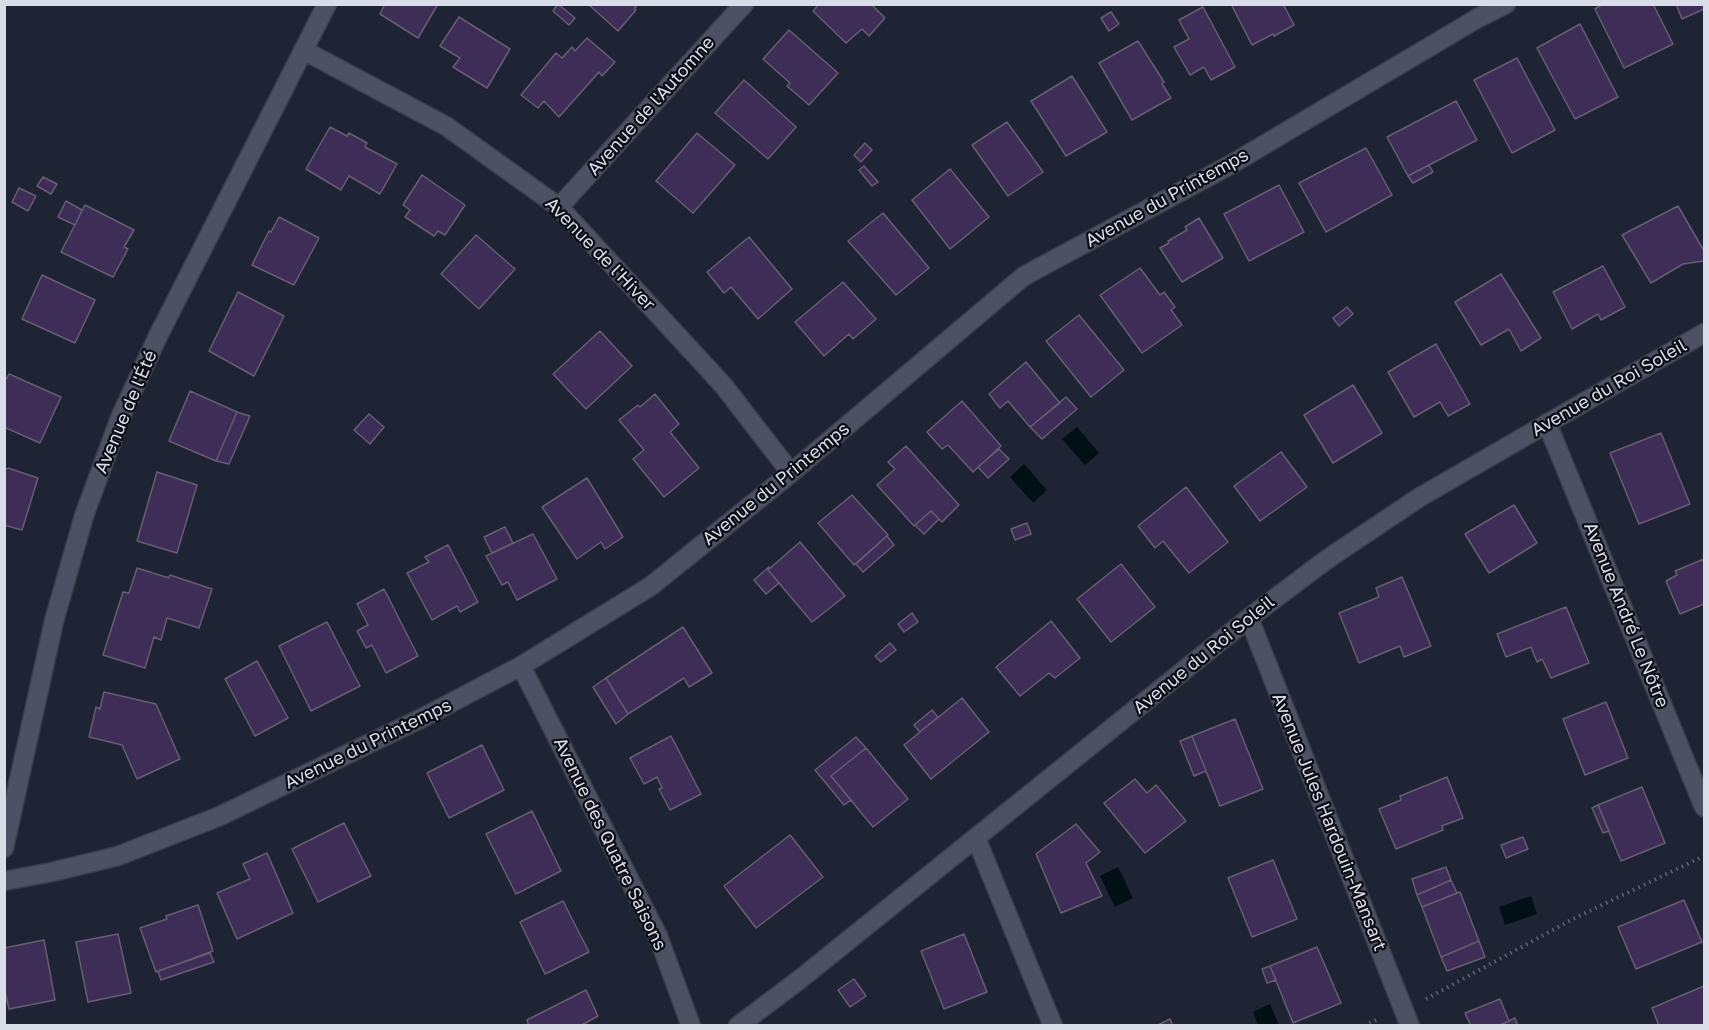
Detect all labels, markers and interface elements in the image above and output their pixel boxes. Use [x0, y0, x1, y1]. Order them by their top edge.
street label: Avenue de l'Automne [583, 32, 719, 180]
street label: Avenue du Printemps [1082, 144, 1252, 252]
street label: Avenue de l'Hiver [541, 193, 659, 315]
street label: Avenue du Roi Soleil [1528, 335, 1690, 441]
street label: Avenue de l'Été [90, 347, 162, 477]
street label: Avenue du Printemps [698, 418, 854, 550]
street label: Avenue André Le Nôtre [1579, 519, 1673, 711]
street label: Avenue du Roi Soleil [1129, 591, 1279, 719]
street label: Avenue Jules Hardouin-Mansart [1267, 690, 1391, 954]
street label: Avenue du Printemps [281, 694, 455, 794]
street label: Avenue des Quatre Saisons [549, 734, 671, 954]

